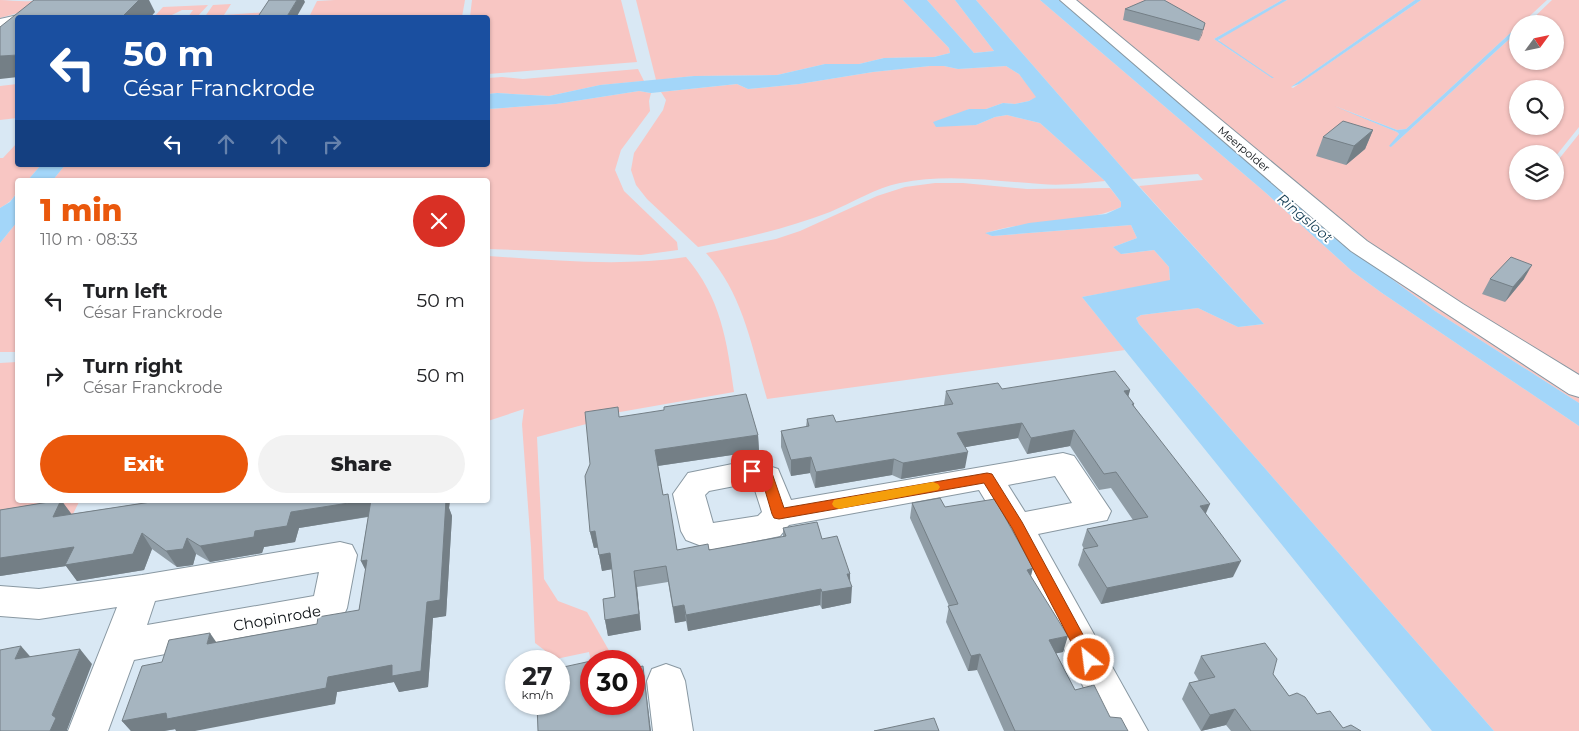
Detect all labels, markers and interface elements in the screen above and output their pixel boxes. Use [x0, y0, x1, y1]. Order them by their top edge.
north arrow [1509, 15, 1564, 70]
map controls [1509, 15, 1564, 200]
text: 50 m [123, 32, 214, 75]
icon: left [40, 35, 105, 100]
text: César Franckrode [123, 75, 315, 102]
button: search [1509, 80, 1564, 135]
street label: Meerpolder [1215, 123, 1273, 175]
icon: left [159, 130, 187, 158]
icon: ahead [212, 130, 240, 158]
icon: ahead [265, 130, 293, 158]
icon: right [318, 130, 346, 158]
button: layers [1509, 145, 1564, 200]
water label: Ringsloot [1274, 190, 1337, 247]
text: 1 min [40, 192, 123, 229]
button: close [413, 195, 465, 247]
text: 110 m · 08:33 [40, 230, 138, 249]
text: Turn left [83, 280, 168, 303]
icon: left [40, 287, 68, 315]
text: 50 m [417, 289, 465, 312]
text: César Franckrode [83, 303, 223, 322]
text: Turn right [83, 355, 183, 378]
icon: right [40, 362, 68, 390]
text: 50 m [417, 364, 465, 387]
text: César Franckrode [83, 378, 223, 397]
button: Exit [40, 435, 248, 493]
button: Share [258, 435, 465, 493]
pin [731, 450, 773, 492]
icon: arrive [738, 457, 766, 485]
street label: Chopinrode [232, 601, 322, 635]
position arrow [1062, 633, 1114, 685]
speed limit sign: 30 [580, 650, 645, 715]
text: 27 [522, 661, 553, 691]
text: km/h [521, 687, 554, 702]

